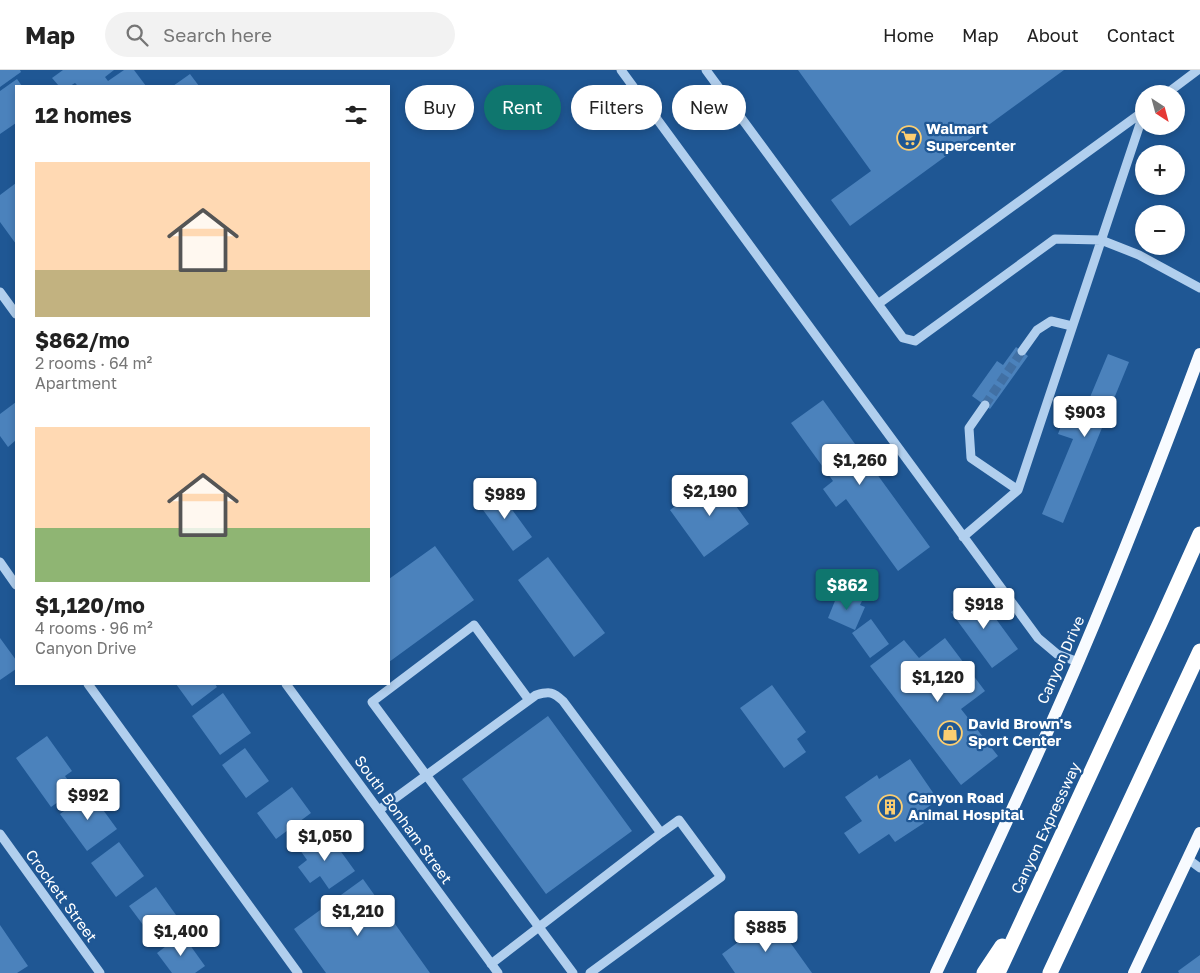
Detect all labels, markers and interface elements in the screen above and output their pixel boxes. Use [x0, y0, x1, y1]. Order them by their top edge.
search box [105, 12, 455, 57]
text: Map [25, 20, 75, 49]
icon: search [123, 21, 151, 49]
text: Search here [163, 23, 272, 46]
text: Home [883, 24, 934, 46]
text: Map [962, 24, 999, 46]
text: About [1027, 24, 1079, 46]
text: Contact [1107, 24, 1175, 46]
chip: Buy [405, 85, 474, 130]
chip: Rent [484, 85, 561, 130]
chip: Filters [571, 85, 662, 130]
chip: New [672, 85, 746, 130]
north arrow [1135, 85, 1185, 135]
map controls [1135, 85, 1185, 255]
icon: filters [342, 101, 370, 129]
text: 12 homes [35, 102, 132, 128]
place label: Walmart Supercenter [926, 119, 1016, 154]
supermarket icon: Walmart Supercenter [896, 125, 922, 151]
button: + [1135, 145, 1185, 195]
icon: home [158, 195, 248, 285]
button: − [1135, 205, 1185, 255]
text: $862/mo [35, 327, 130, 353]
text: 2 rooms · 64 m² [35, 353, 152, 373]
text: Apartment [35, 373, 117, 393]
pin: $903 [1055, 396, 1115, 438]
text: $903 [1064, 402, 1106, 422]
pin: $1,260 [819, 444, 901, 486]
text: $1,260 [833, 450, 887, 470]
icon: home [158, 460, 248, 550]
pin: $2,190 [669, 474, 751, 517]
pin: $989 [475, 478, 535, 520]
text: $2,190 [683, 481, 737, 501]
text: $989 [484, 484, 526, 504]
pin: $862 [817, 568, 877, 611]
text: $862 [827, 575, 867, 595]
pin: $918 [954, 588, 1014, 630]
text: $1,120/mo [35, 592, 145, 618]
text: $918 [964, 594, 1004, 614]
street label: Canyon Drive [1033, 612, 1088, 707]
text: 4 rooms · 96 m² [35, 618, 153, 638]
text: Canyon Drive [35, 638, 136, 658]
pin: $1,120 [897, 660, 979, 703]
text: $1,120 [912, 667, 964, 687]
place label: David Brown's Sport Center [968, 714, 1072, 749]
shop icon: David Brown's Sport Center [937, 720, 963, 746]
street label: South Bonham Street [351, 752, 456, 887]
street label: Canyon Expressway [1007, 758, 1084, 896]
pin: $992 [58, 778, 118, 821]
text: $992 [68, 785, 108, 805]
place label: Canyon Road Animal Hospital [908, 788, 1024, 823]
building icon: Canyon Road Animal Hospital [877, 794, 903, 820]
pin: $1,050 [284, 820, 366, 862]
text: $1,050 [298, 826, 352, 846]
street label: Crockett Street [22, 846, 101, 945]
pin: $1,210 [317, 894, 399, 937]
text: $1,210 [332, 901, 384, 921]
pin: $885 [736, 910, 796, 953]
pin: $1,400 [140, 914, 222, 957]
text: $885 [746, 917, 786, 937]
text: $1,400 [154, 921, 208, 941]

